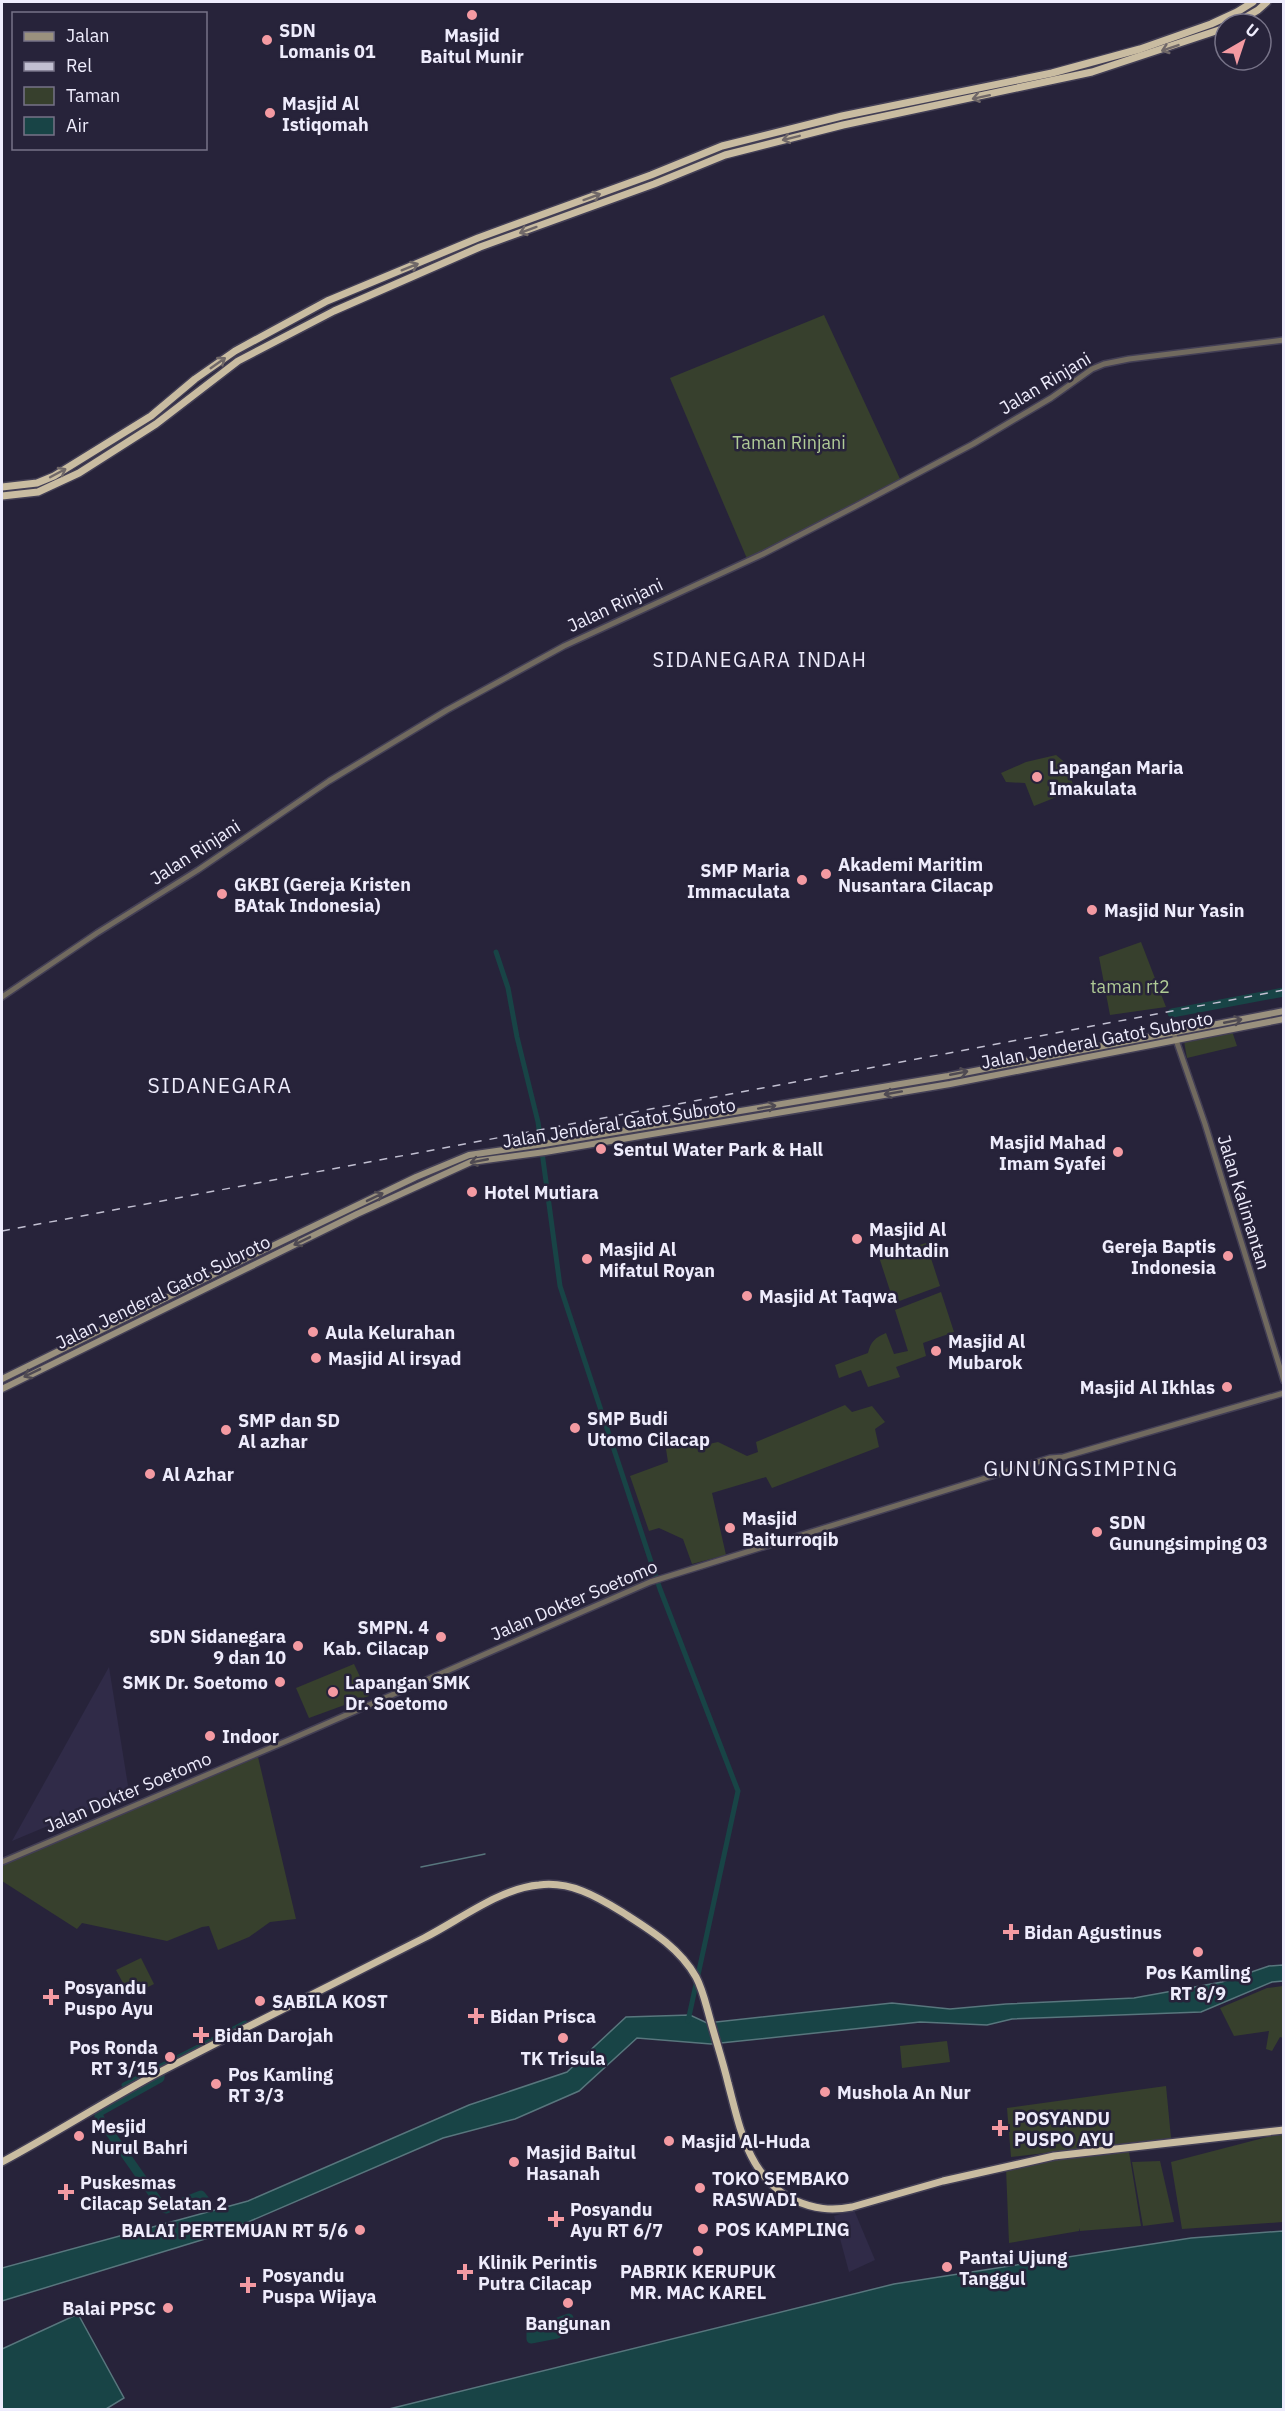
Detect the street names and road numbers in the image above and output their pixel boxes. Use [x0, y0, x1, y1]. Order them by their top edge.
street label: Jalan Rinjani [995, 347, 1095, 419]
street label: Jalan Rinjani [564, 573, 666, 637]
street label: Jalan Rinjani [146, 814, 244, 890]
street label: Jalan Jenderal Gatot Subroto [979, 1006, 1215, 1074]
street label: Jalan Jenderal Gatot Subroto [501, 1093, 737, 1153]
street label: Jalan Kalimantan [1213, 1132, 1275, 1272]
street label: Jalan Jenderal Gatot Subroto [52, 1230, 274, 1354]
street label: Jalan Dokter Soetomo [487, 1554, 661, 1646]
street label: Jalan Dokter Soetomo [41, 1746, 215, 1838]

